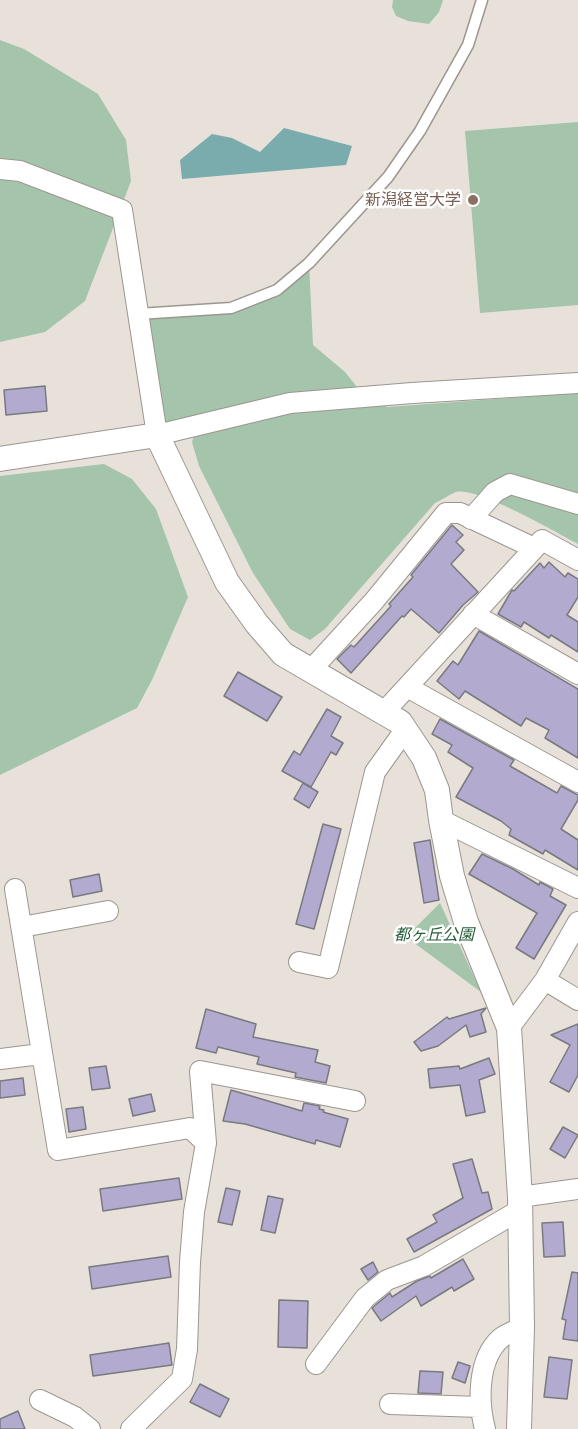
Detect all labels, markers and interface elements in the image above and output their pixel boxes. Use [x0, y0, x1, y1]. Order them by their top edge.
place label: 新潟経営大学 [365, 190, 461, 210]
marker: 新潟経営大学 [466, 193, 480, 207]
park label: 都ヶ丘公園 [394, 925, 474, 945]

